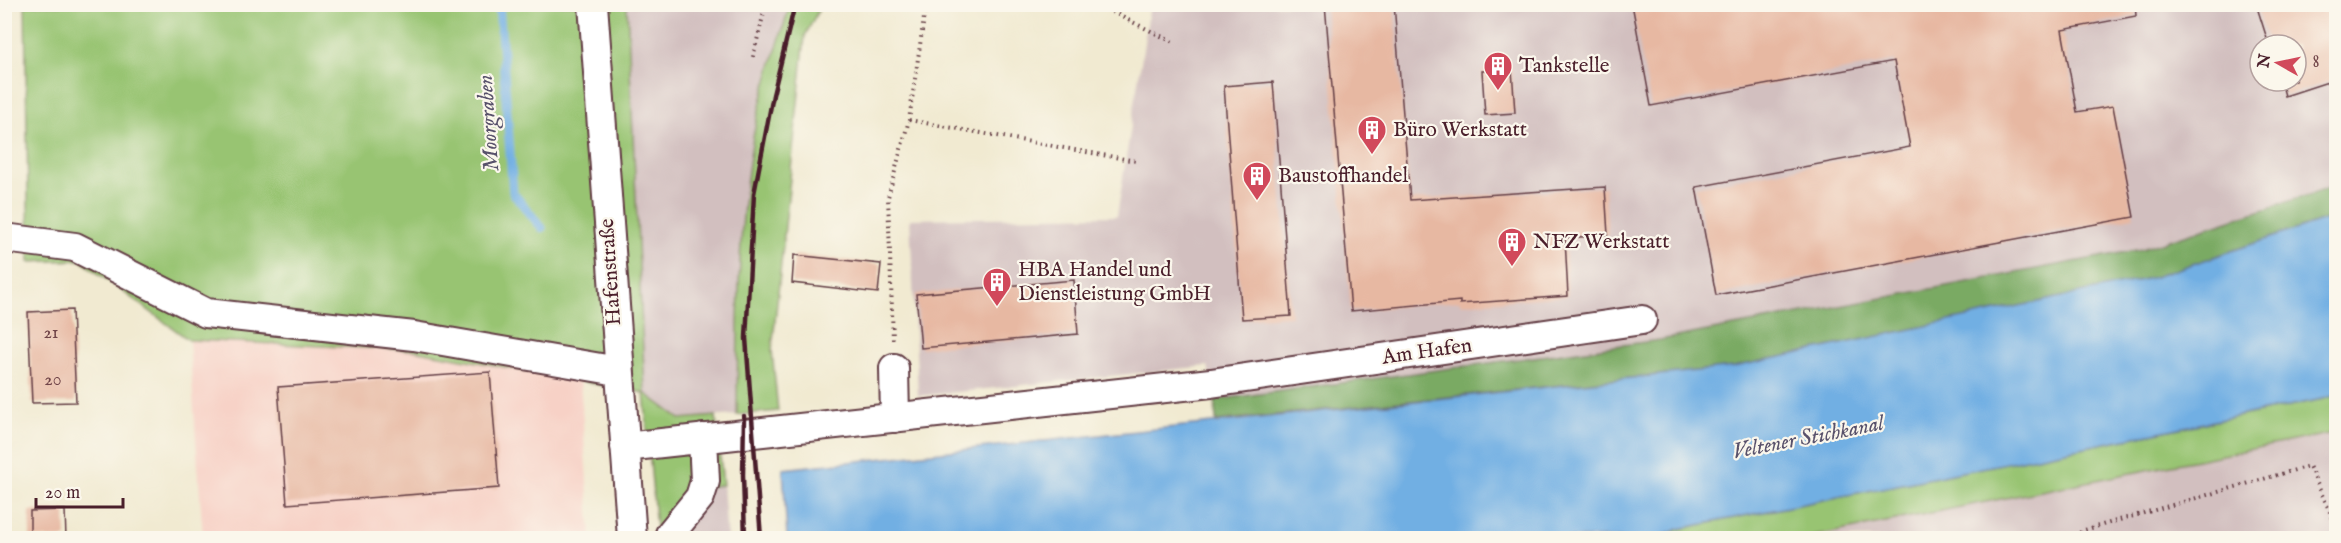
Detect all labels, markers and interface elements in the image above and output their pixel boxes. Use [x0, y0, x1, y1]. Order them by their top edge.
north arrow [2248, 33, 2308, 93]
building icon: Tankstelle [1482, 50, 1514, 92]
house number: 8 [2312, 51, 2320, 74]
text: N [2254, 52, 2276, 70]
place label: Tankstelle [1519, 53, 1610, 80]
water label: Moorgraben [472, 74, 506, 172]
building icon: Büro Werkstatt [1356, 114, 1388, 156]
place label: Büro Werkstatt [1393, 117, 1527, 144]
building icon: Baustoffhandel [1241, 160, 1273, 202]
place label: Baustoffhandel [1278, 163, 1408, 190]
street label: Hafenstraße [594, 217, 628, 326]
building icon: NFZ Werkstatt [1496, 226, 1528, 268]
place label: NFZ Werkstatt [1533, 229, 1669, 256]
place label: HBA Handel und Dienstleistung GmbH [1018, 257, 1211, 308]
building icon: HBA Handel und Dienstleistung GmbH [981, 266, 1013, 308]
house number: 21 [43, 322, 59, 345]
street label: Am Hafen [1379, 332, 1474, 372]
house number: 20 [44, 369, 62, 392]
water label: Veltener Stichkanal [1730, 409, 1888, 466]
scale bar [36, 471, 123, 509]
text: 20 m [45, 482, 80, 505]

